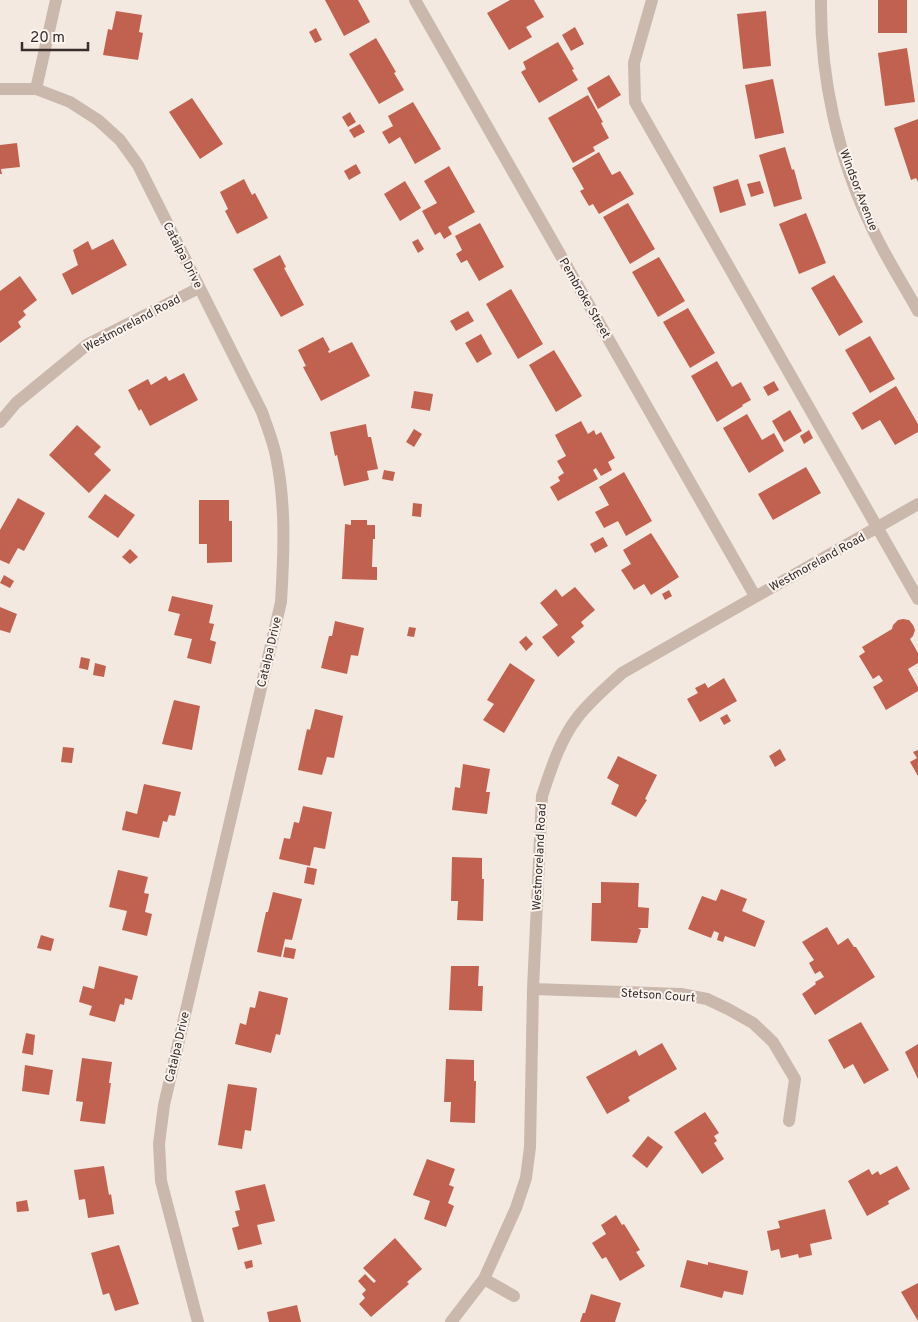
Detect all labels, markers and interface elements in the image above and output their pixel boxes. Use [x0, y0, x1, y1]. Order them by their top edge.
scale bar [22, 20, 89, 52]
text: 20 m [30, 29, 65, 48]
street label: Windsor Avenue [835, 147, 881, 233]
street label: Catalpa Drive [159, 220, 206, 291]
street label: Pembroke Street [555, 255, 614, 342]
street label: Westmoreland Road [81, 292, 184, 356]
street label: Westmoreland Road [767, 530, 868, 596]
street label: Catalpa Drive [254, 615, 286, 689]
street label: Westmoreland Road [529, 803, 551, 911]
street label: Stetson Court [620, 985, 696, 1007]
street label: Catalpa Drive [162, 1010, 194, 1084]

